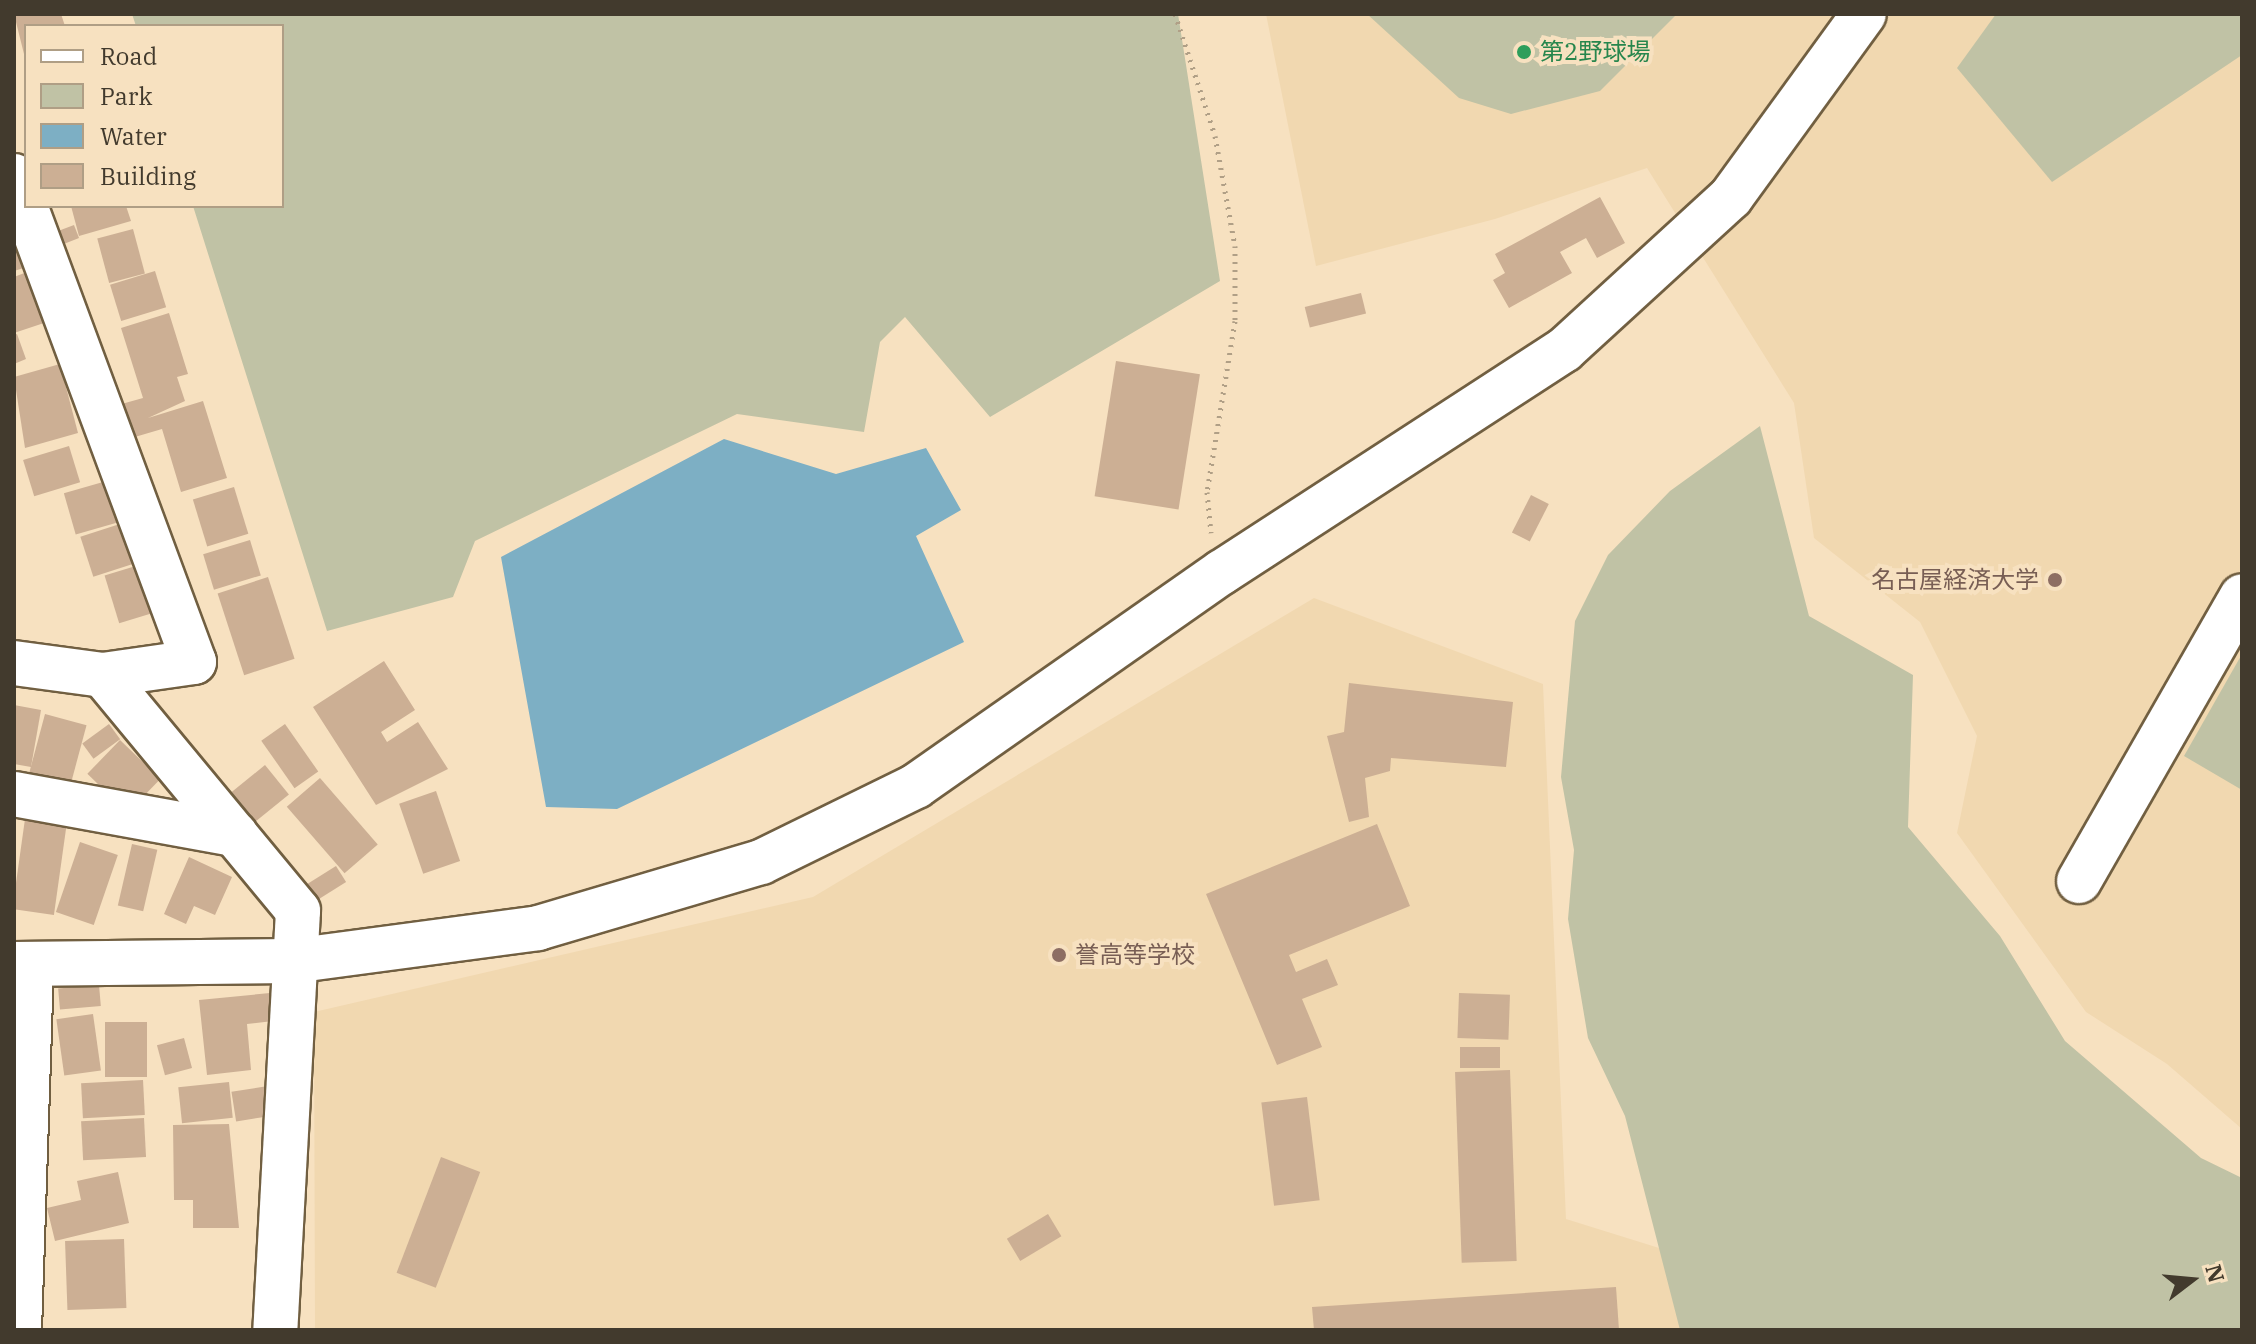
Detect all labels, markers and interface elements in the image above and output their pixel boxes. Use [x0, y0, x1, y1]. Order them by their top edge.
legend [24, 24, 284, 208]
place label: 第2野球場 [1540, 38, 1650, 66]
text: Road [100, 40, 157, 72]
marker: 第2野球場 [1515, 43, 1533, 61]
text: Park [100, 80, 152, 112]
text: Water [100, 120, 167, 152]
text: Building [100, 160, 196, 192]
place label: 名古屋経済大学 [1871, 566, 2039, 594]
marker: 名古屋経済大学 [2046, 571, 2064, 589]
place label: 誉高等学校 [1075, 941, 1195, 969]
marker: 誉高等学校 [1050, 946, 1068, 964]
north arrow [2152, 1240, 2232, 1320]
text: N [2199, 1261, 2232, 1286]

